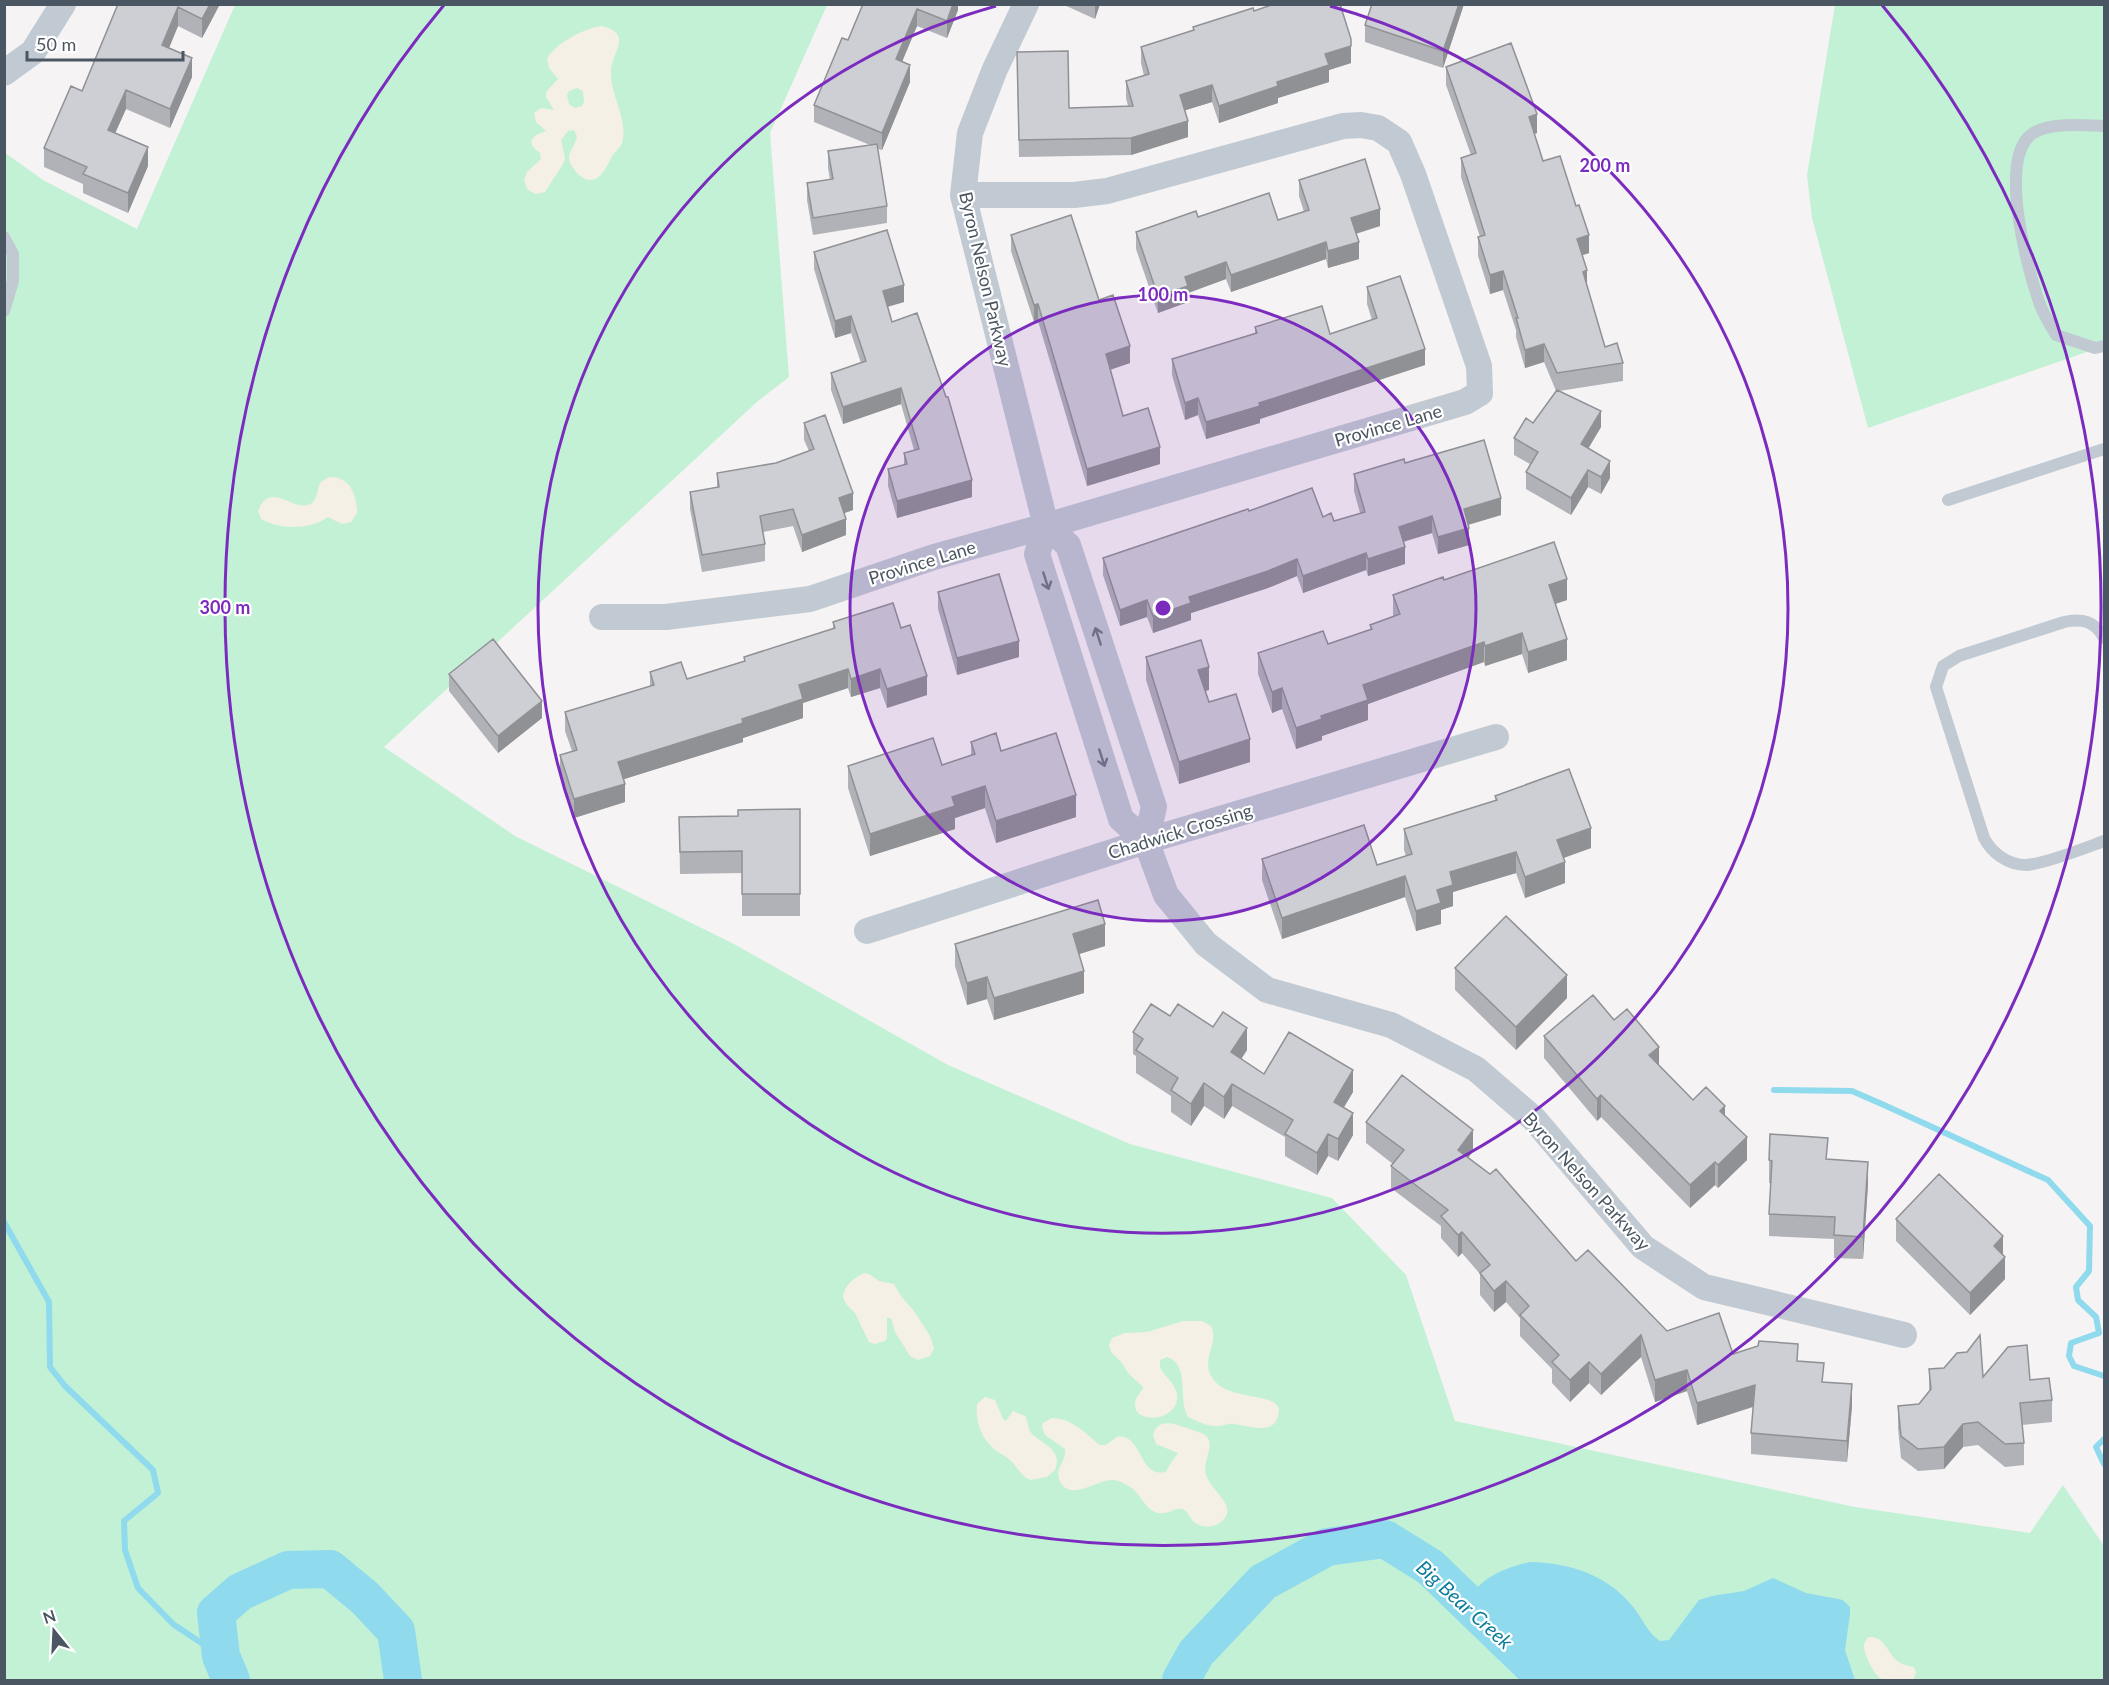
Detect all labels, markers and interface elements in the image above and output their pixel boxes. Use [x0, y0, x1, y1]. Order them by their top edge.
scale bar [27, 24, 183, 62]
text: 50 m [36, 33, 76, 55]
text: 200 m [1580, 154, 1630, 176]
street label: Byron Nelson Parkway [955, 189, 1017, 369]
text: 100 m [1138, 283, 1188, 305]
street label: Province Lane [1332, 399, 1444, 451]
street label: Province Lane [866, 535, 978, 589]
one-way arrow [1041, 571, 1052, 590]
text: 300 m [200, 596, 250, 618]
centre of rings [1153, 598, 1173, 618]
one-way arrow [1092, 627, 1103, 646]
one-way arrow [1097, 748, 1108, 767]
street label: Chadwick Crossing [1105, 799, 1255, 863]
street label: Byron Nelson Parkway [1519, 1107, 1655, 1255]
water label: Big Bear Creek [1412, 1555, 1518, 1654]
north arrow [24, 1601, 84, 1661]
text: N [40, 1605, 58, 1627]

